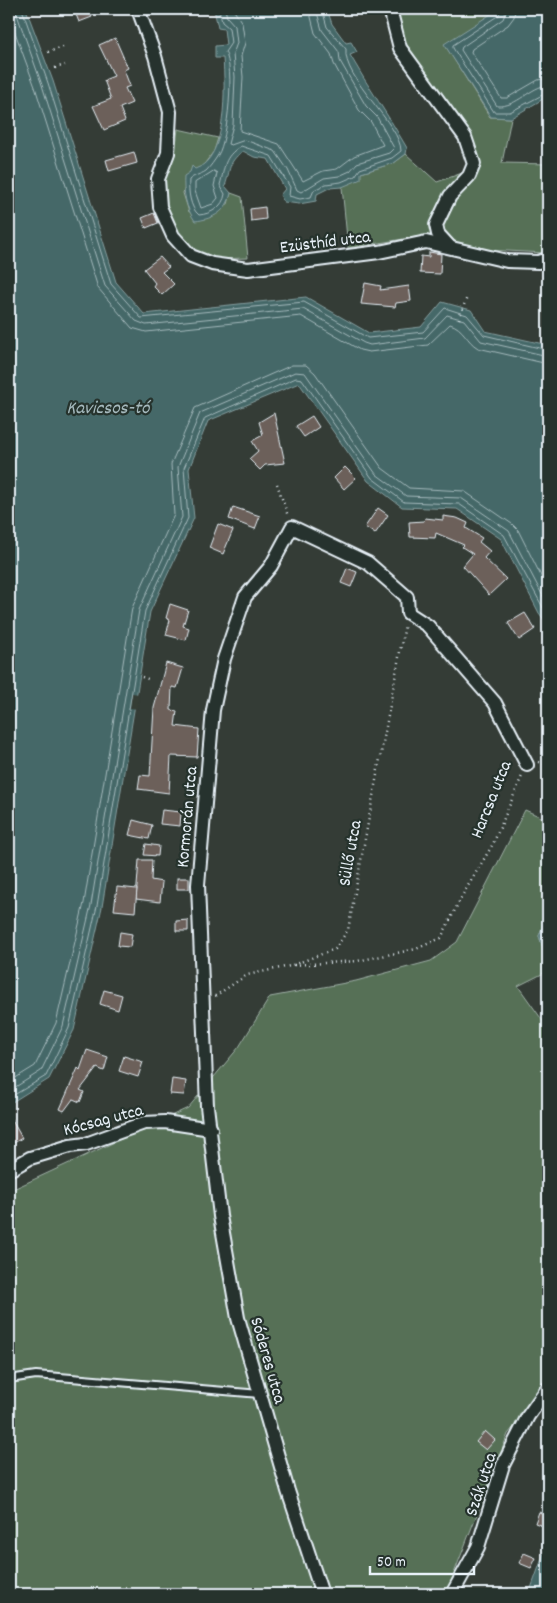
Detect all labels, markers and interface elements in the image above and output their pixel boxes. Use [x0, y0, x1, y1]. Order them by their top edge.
street label: Ezüsthíd utca [279, 225, 373, 261]
water label: Kavicsos-tó [66, 396, 152, 423]
street label: Harcsa utca [465, 757, 519, 843]
street label: Kormorán utca [172, 765, 205, 869]
street label: Süllő utca [333, 818, 370, 888]
street label: Kócsag utca [61, 1099, 147, 1144]
street label: Sóderes utca [242, 1315, 291, 1407]
street label: Szák utca [460, 1449, 505, 1520]
scale bar [370, 1543, 473, 1575]
text: 50 m [377, 1552, 406, 1574]

